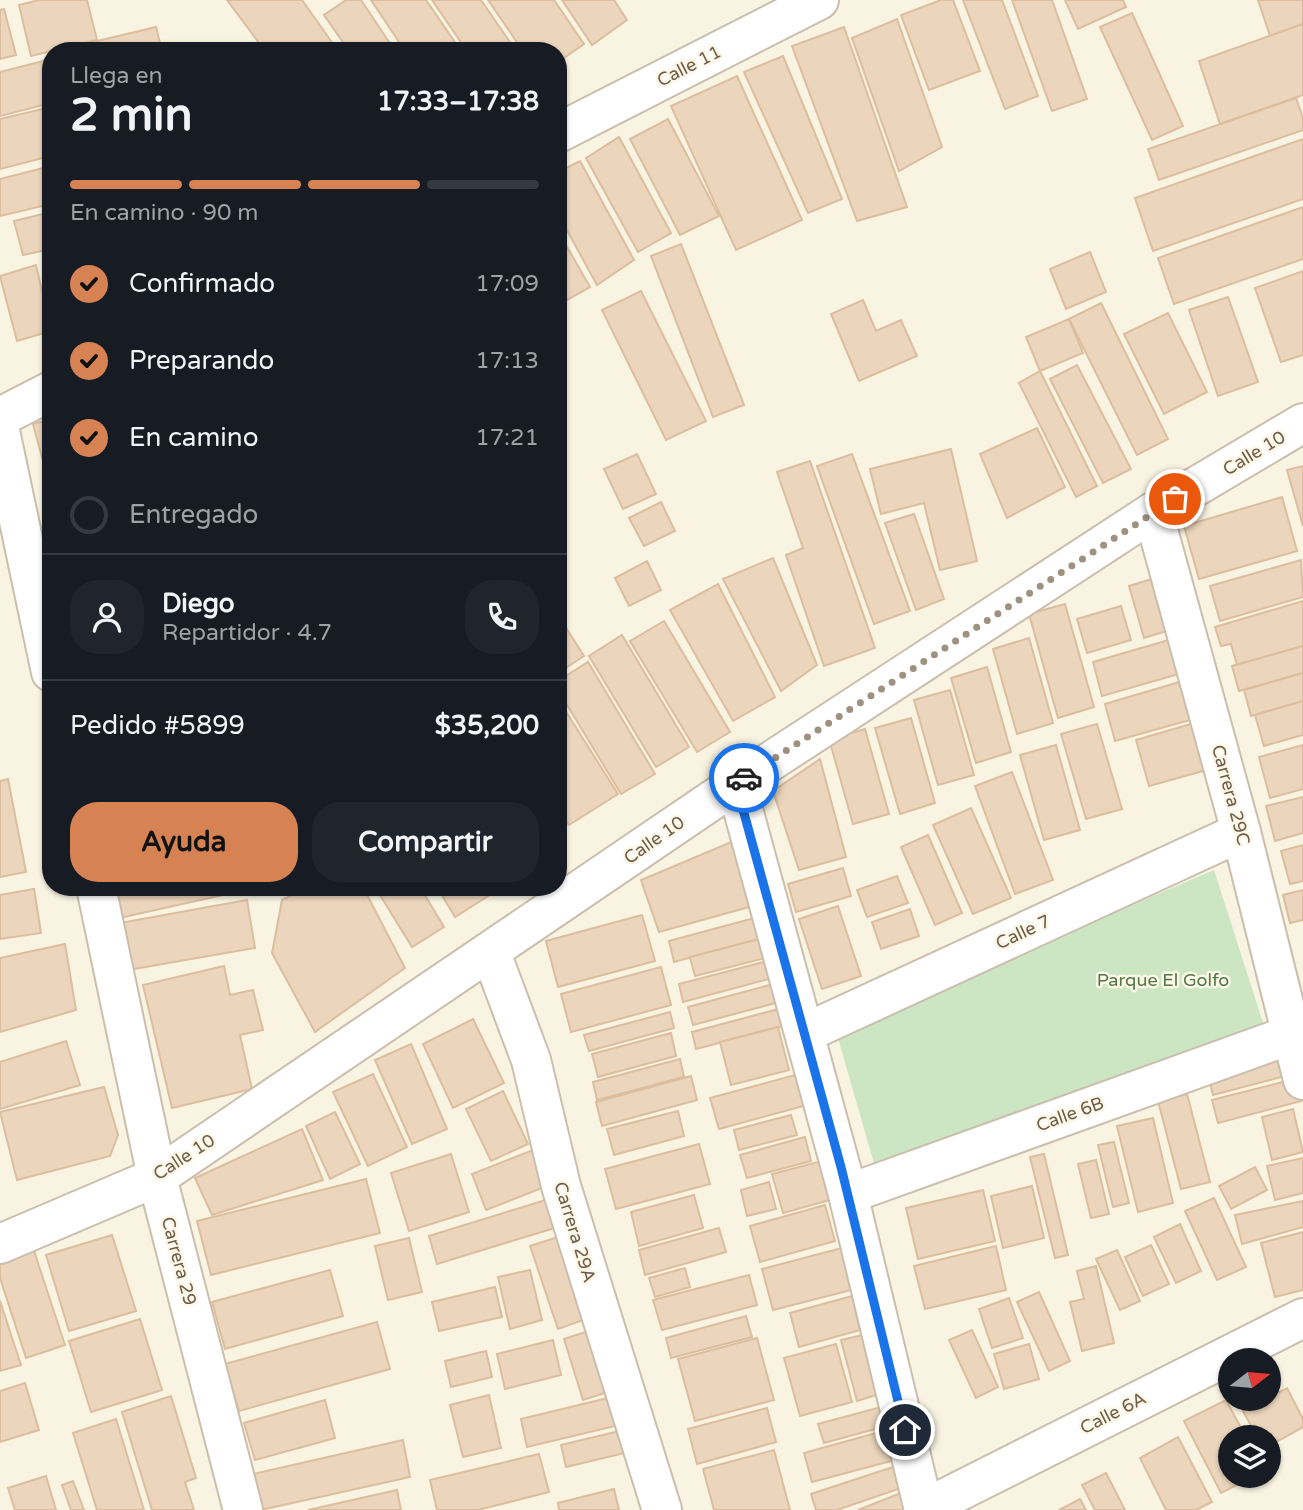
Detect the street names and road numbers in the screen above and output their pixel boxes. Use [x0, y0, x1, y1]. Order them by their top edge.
street label: Calle 11 [653, 41, 725, 91]
street label: Calle 10 [1219, 426, 1289, 480]
street label: Carrera 29C [1207, 742, 1255, 848]
street label: Calle 10 [619, 811, 689, 869]
street label: Calle 7 [992, 910, 1054, 954]
street label: Calle 6B [1033, 1092, 1107, 1136]
street label: Calle 10 [149, 1129, 219, 1185]
street label: Carrera 29A [549, 1179, 601, 1285]
street label: Carrera 29 [157, 1214, 201, 1308]
street label: Calle 6A [1076, 1387, 1150, 1439]

